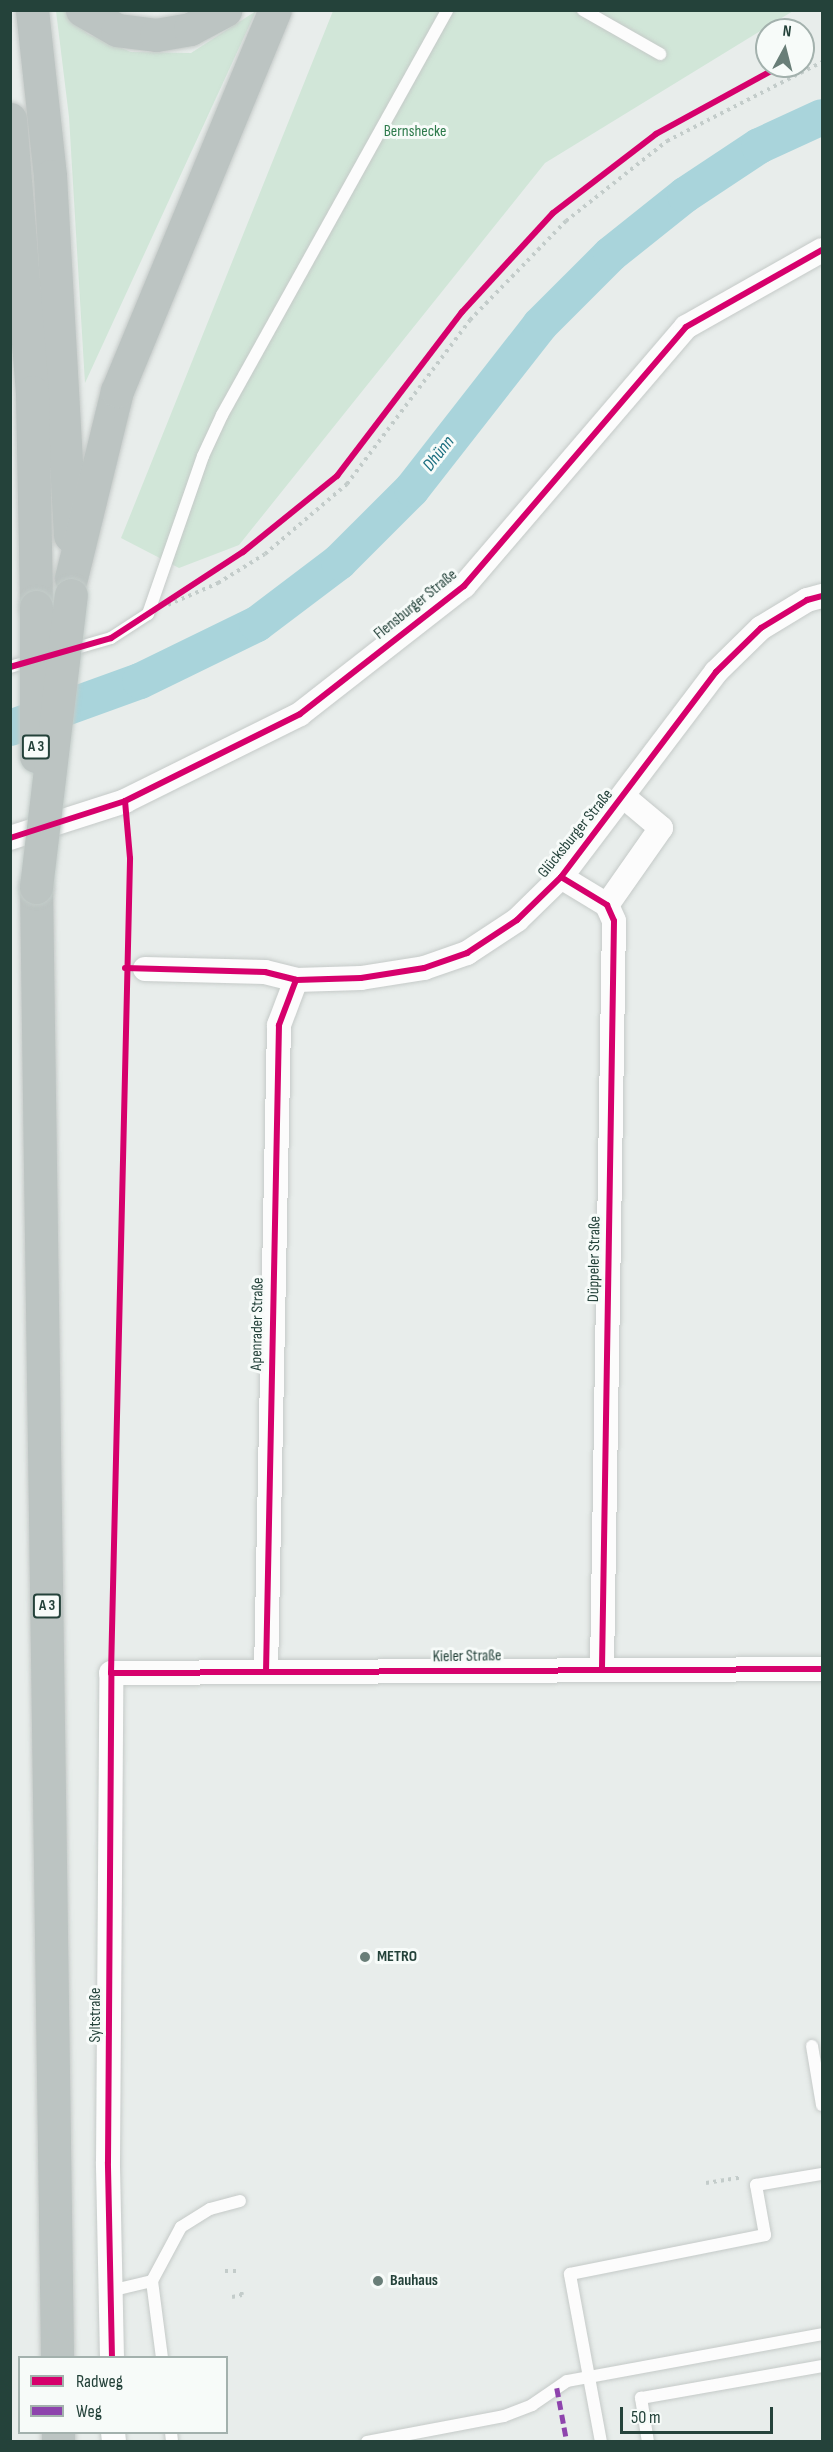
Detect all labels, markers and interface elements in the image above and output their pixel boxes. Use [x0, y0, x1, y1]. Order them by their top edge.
north arrow [755, 18, 815, 78]
text: N [782, 22, 792, 42]
park label: Bernshecke [384, 122, 446, 142]
water label: Dhünn [419, 432, 459, 476]
street label: Flensburger Straße [371, 566, 461, 644]
road number: A 3 [21, 735, 51, 759]
street label: Glücksburger Straße [534, 786, 618, 882]
street label: Düppeler Straße [585, 1216, 605, 1302]
street label: Apenrader Straße [248, 1277, 268, 1371]
road number: A 3 [32, 1594, 62, 1618]
street label: Kieler Straße [433, 1647, 501, 1667]
place label: METRO [377, 1947, 417, 1967]
marker: METRO [358, 1950, 372, 1964]
street label: Syltstraße [86, 1988, 106, 2042]
place label: Bauhaus [390, 2271, 438, 2291]
marker: Bauhaus [371, 2274, 385, 2288]
legend [18, 2356, 228, 2434]
text: Radweg [76, 2371, 123, 2392]
scale bar [623, 2395, 776, 2433]
text: Weg [76, 2401, 102, 2422]
text: 50 m [631, 2407, 661, 2428]

